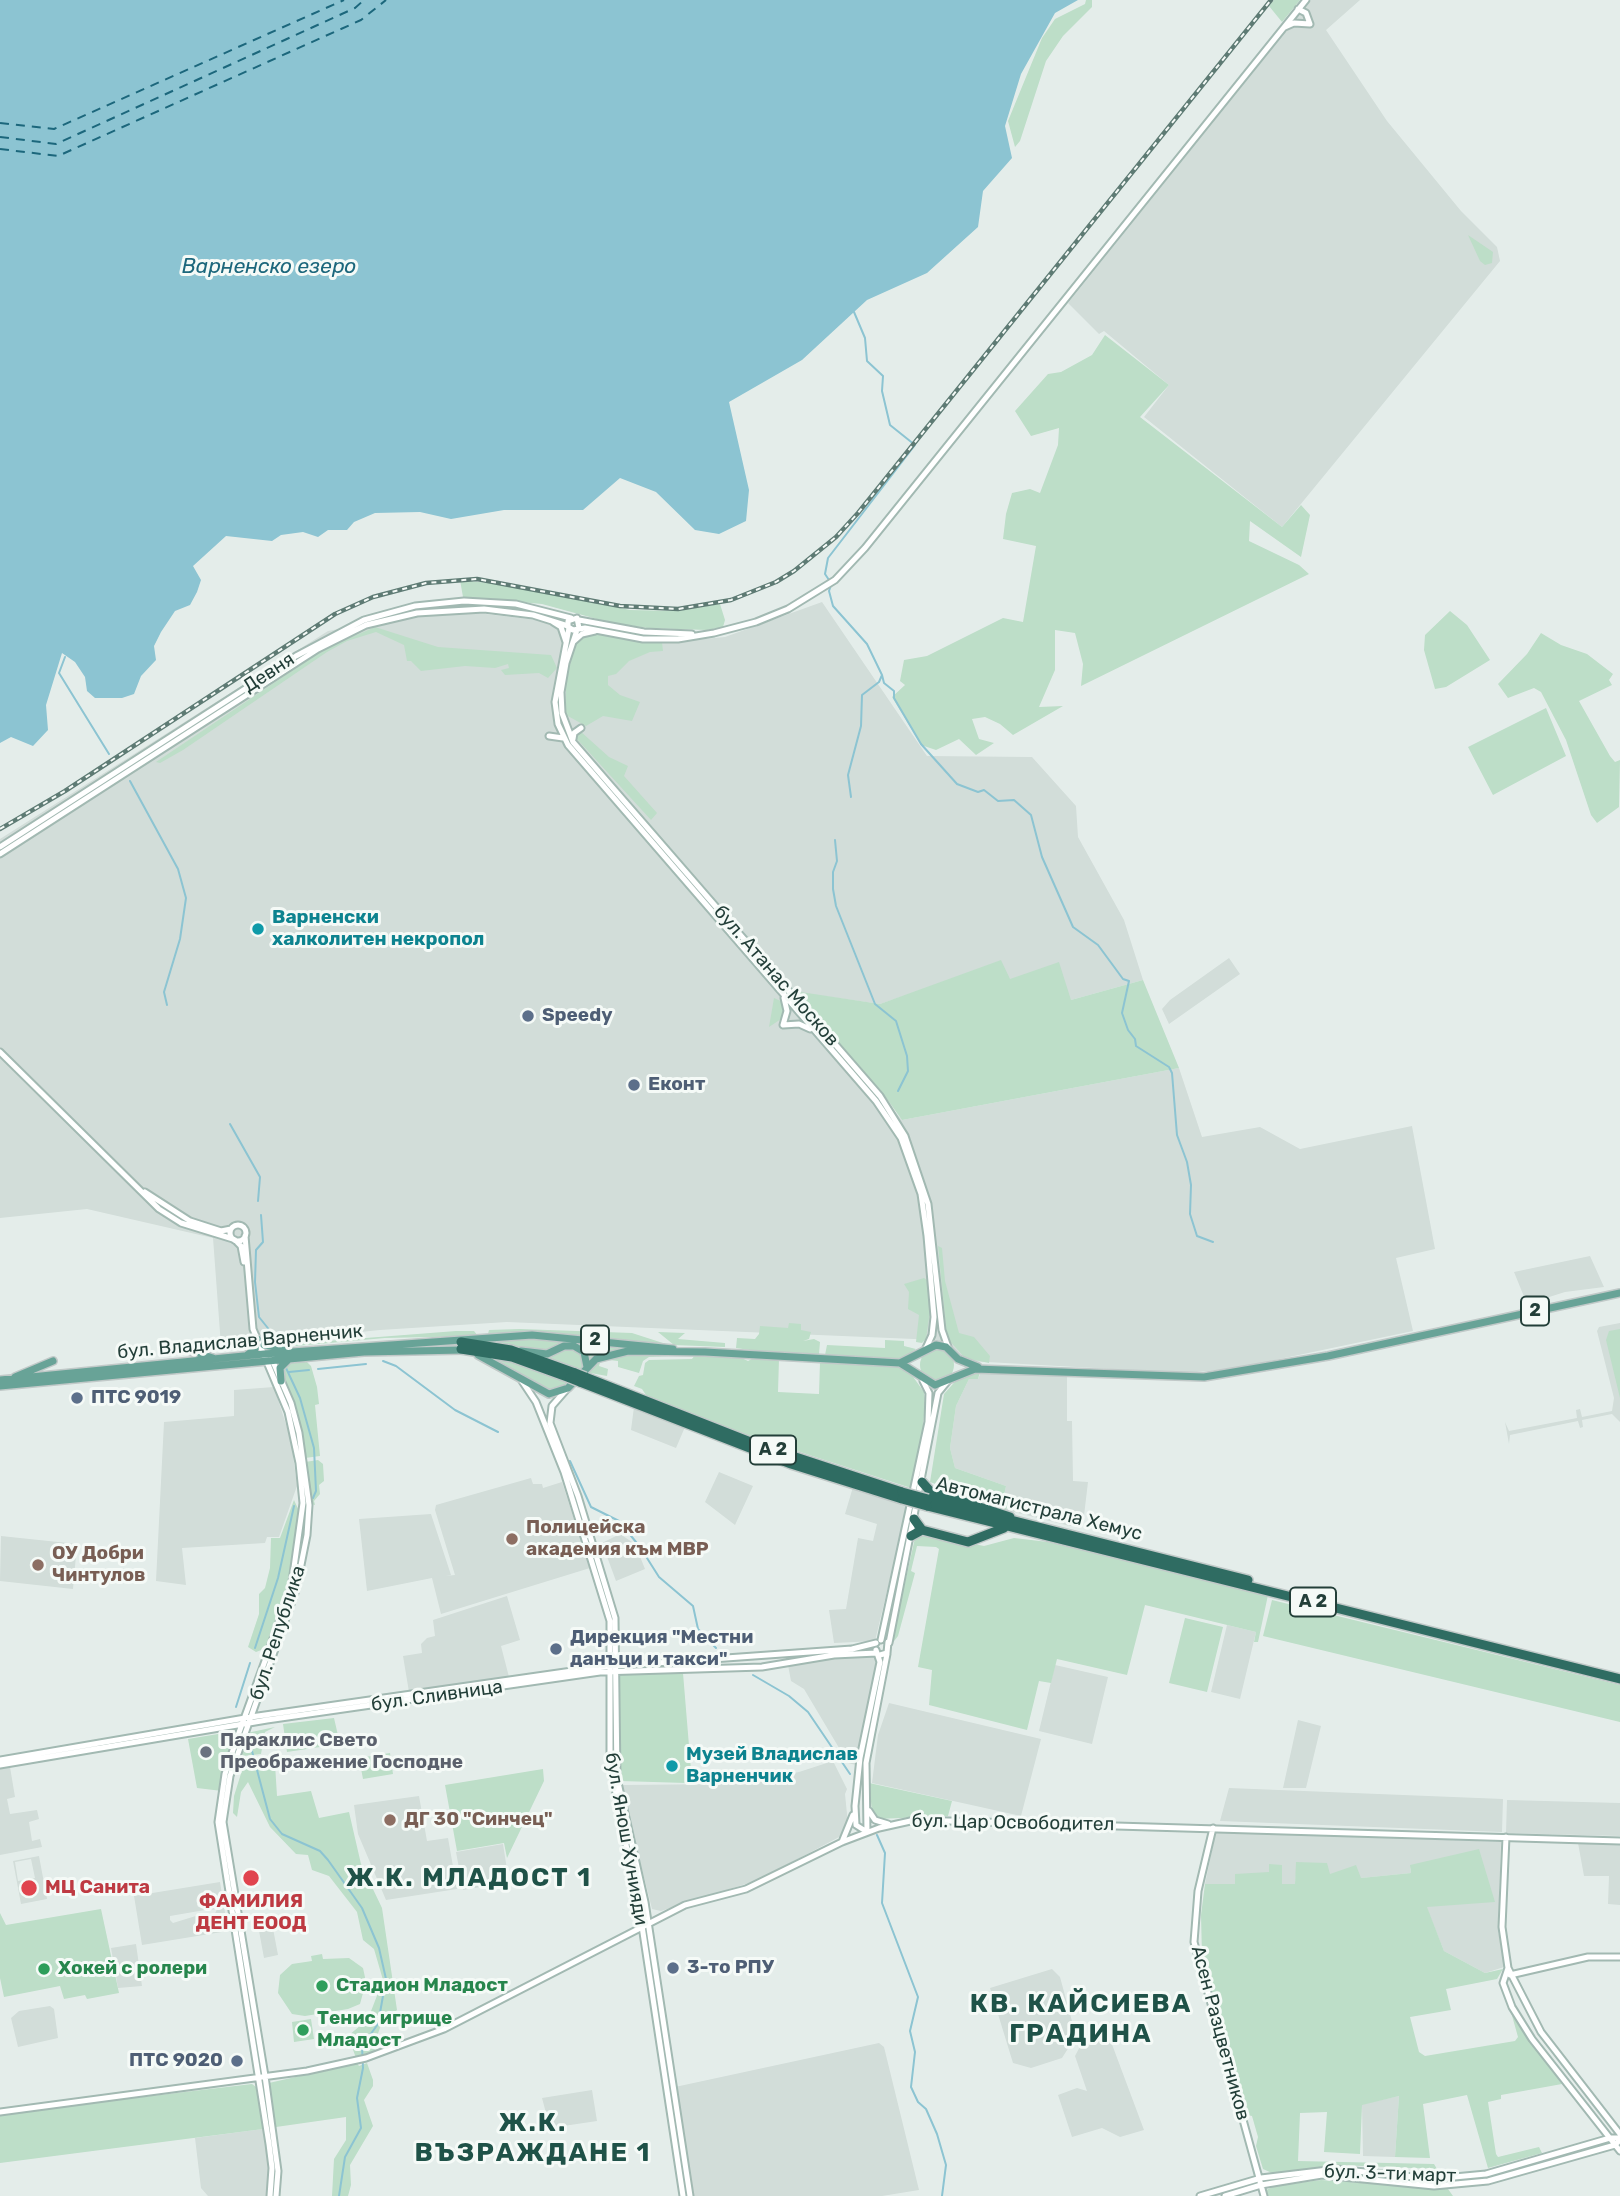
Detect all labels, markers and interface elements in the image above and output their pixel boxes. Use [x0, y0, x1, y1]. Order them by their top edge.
water label: Варненско езеро [182, 254, 356, 280]
street label: Девня [239, 648, 299, 698]
street label: бул. Атанас Москов [709, 901, 843, 1051]
place label: Варненски халколитен некропол [272, 907, 484, 951]
marker: Варненски халколитен некропол [250, 921, 266, 937]
place label: Speedy [542, 1005, 612, 1027]
marker: Speedy [520, 1008, 536, 1024]
place label: Еконт [648, 1074, 705, 1096]
marker: Еконт [626, 1077, 642, 1093]
road number: 2 [1521, 1296, 1549, 1326]
street label: бул. Владислав Варненчик [116, 1320, 364, 1364]
road number: 2 [581, 1325, 609, 1354]
place label: ПТС 9019 [91, 1387, 181, 1409]
marker: ПТС 9019 [69, 1390, 85, 1406]
road number: A 2 [750, 1436, 796, 1464]
street label: Автомагистрала Хемус [934, 1472, 1144, 1546]
place label: Полицейска академия към МВР [526, 1517, 709, 1561]
marker: Полицейска академия към МВР [504, 1531, 520, 1547]
place label: ОУ Добри Чинтулов [52, 1543, 146, 1587]
marker: ОУ Добри Чинтулов [30, 1557, 46, 1573]
street label: бул. Република [246, 1563, 310, 1703]
road number: A 2 [1290, 1588, 1336, 1616]
place label: Дирекция "Местни данъци и такси" [570, 1627, 753, 1671]
marker: Дирекция "Местни данъци и такси" [548, 1641, 564, 1657]
street label: бул. Сливница [370, 1675, 504, 1717]
place label: Параклис Свето Преображение Господне [220, 1730, 463, 1774]
marker: Параклис Свето Преображение Господне [198, 1744, 214, 1760]
place label: Музей Владислав Варненчик [686, 1744, 858, 1788]
street label: бул. Янош Хунияди [600, 1751, 652, 1927]
marker: Музей Владислав Варненчик [664, 1758, 680, 1774]
place label: ДГ 30 "Синчец" [404, 1809, 553, 1831]
street label: бул. Цар Освободител [911, 1810, 1115, 1836]
marker: ДГ 30 "Синчец" [382, 1812, 398, 1828]
district label: Ж.К. МЛАДОСТ 1 [348, 1862, 590, 1894]
marker: ФАМИЛИЯ ДЕНТ ЕООД [241, 1868, 261, 1888]
place label: МЦ Санита [45, 1877, 150, 1899]
marker: МЦ Санита [19, 1878, 39, 1898]
place label: ФАМИЛИЯ ДЕНТ ЕООД [195, 1891, 307, 1935]
street label: Асен Разцветников [1186, 1943, 1254, 2123]
place label: 3-то РПУ [687, 1957, 774, 1979]
place label: Хокей с ролери [58, 1958, 207, 1980]
marker: 3-то РПУ [665, 1960, 681, 1976]
marker: Хокей с ролери [36, 1961, 52, 1977]
place label: Стадион Младост [336, 1975, 508, 1997]
marker: Стадион Младост [314, 1978, 330, 1994]
district label: КВ. КАЙСИЕВА ГРАДИНА [971, 1988, 1191, 2050]
place label: Тенис игрище Младост [317, 2008, 452, 2052]
marker: Тенис игрище Младост [295, 2022, 311, 2038]
place label: ПТС 9020 [129, 2050, 223, 2072]
marker: ПТС 9020 [229, 2053, 245, 2069]
district label: Ж.К. ВЪЗРАЖДАНЕ 1 [416, 2107, 650, 2168]
street label: бул. 3-ти март [1323, 2160, 1457, 2188]

